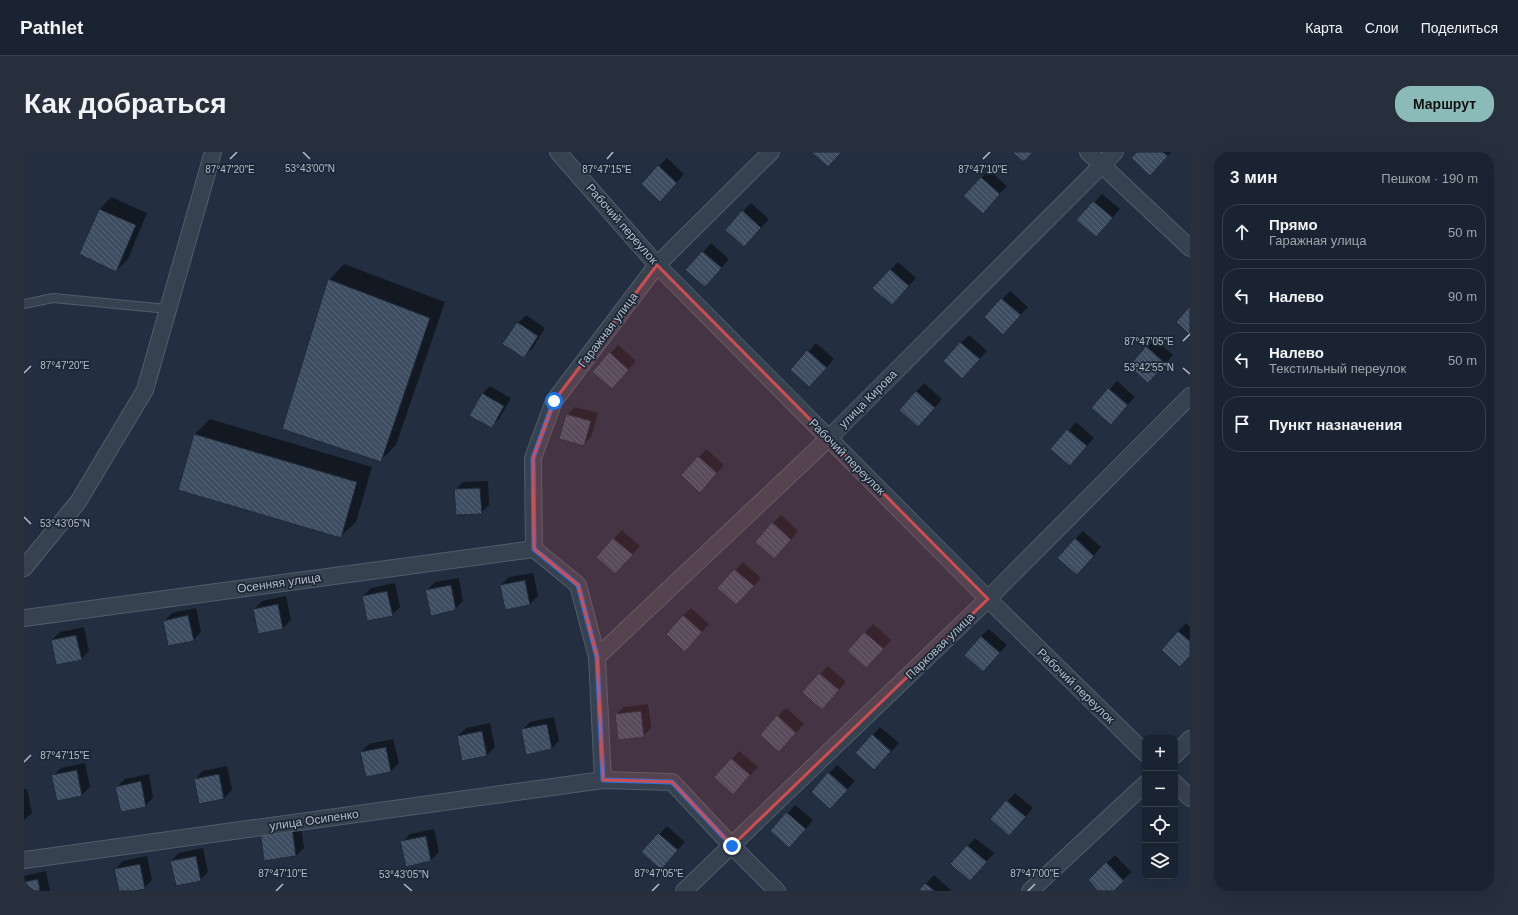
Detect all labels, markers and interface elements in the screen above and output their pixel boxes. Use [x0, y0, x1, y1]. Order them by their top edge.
text: Pathlet [20, 17, 83, 38]
text: Карта [1305, 20, 1343, 36]
text: Слои [1365, 20, 1399, 36]
text: Поделиться [1421, 20, 1498, 36]
button: Маршрут [1395, 86, 1494, 122]
text: Как добраться [24, 88, 226, 119]
text: 53°43'00"N [285, 163, 335, 174]
text: 87°47'20"E [205, 164, 255, 175]
text: 87°47'15"E [582, 164, 632, 175]
text: 87°47'10"E [958, 164, 1008, 175]
text: 3 мин [1230, 168, 1277, 187]
text: Пешком · 190 m [1381, 171, 1478, 186]
street label: Рабочий переулок [583, 181, 661, 268]
text: Прямо [1269, 216, 1318, 233]
icon: ahead [1231, 221, 1253, 243]
text: 50 m [1448, 225, 1477, 240]
text: Гаражная улица [1269, 233, 1367, 248]
icon: left [1231, 285, 1253, 307]
text: Налево [1269, 288, 1324, 305]
text: 90 m [1448, 289, 1477, 304]
street label: Гаражная улица [575, 290, 641, 370]
text: 87°47'05"E [1124, 336, 1174, 347]
text: Налево [1269, 344, 1324, 361]
icon: left [1231, 349, 1253, 371]
text: 50 m [1448, 353, 1477, 368]
text: 87°47'20"E [40, 360, 90, 371]
text: Текстильный переулок [1269, 361, 1406, 376]
text: 53°42'55"N [1124, 362, 1174, 373]
street label: улица Кирова [836, 367, 900, 431]
route start [545, 392, 563, 410]
icon: arrive [1231, 413, 1253, 435]
street label: Рабочий переулок [806, 416, 888, 498]
text: Пункт назначения [1269, 416, 1402, 433]
text: 53°43'05"N [40, 518, 90, 529]
street label: Осенняя улица [236, 570, 322, 596]
street label: Парковая улица [903, 610, 977, 682]
street label: Рабочий переулок [1035, 646, 1118, 727]
map controls [1142, 735, 1178, 879]
button: + [1142, 735, 1178, 771]
text: 87°47'15"E [40, 750, 90, 761]
button: − [1142, 771, 1178, 807]
street label: улица Осипенко [268, 807, 360, 833]
button: locate [1142, 807, 1178, 843]
route end [723, 837, 741, 855]
button: layers [1142, 843, 1178, 879]
text: 87°47'10"E [258, 868, 308, 879]
text: 87°47'05"E [634, 868, 684, 879]
text: 87°47'00"E [1010, 868, 1060, 879]
text: 53°43'05"N [379, 869, 429, 880]

